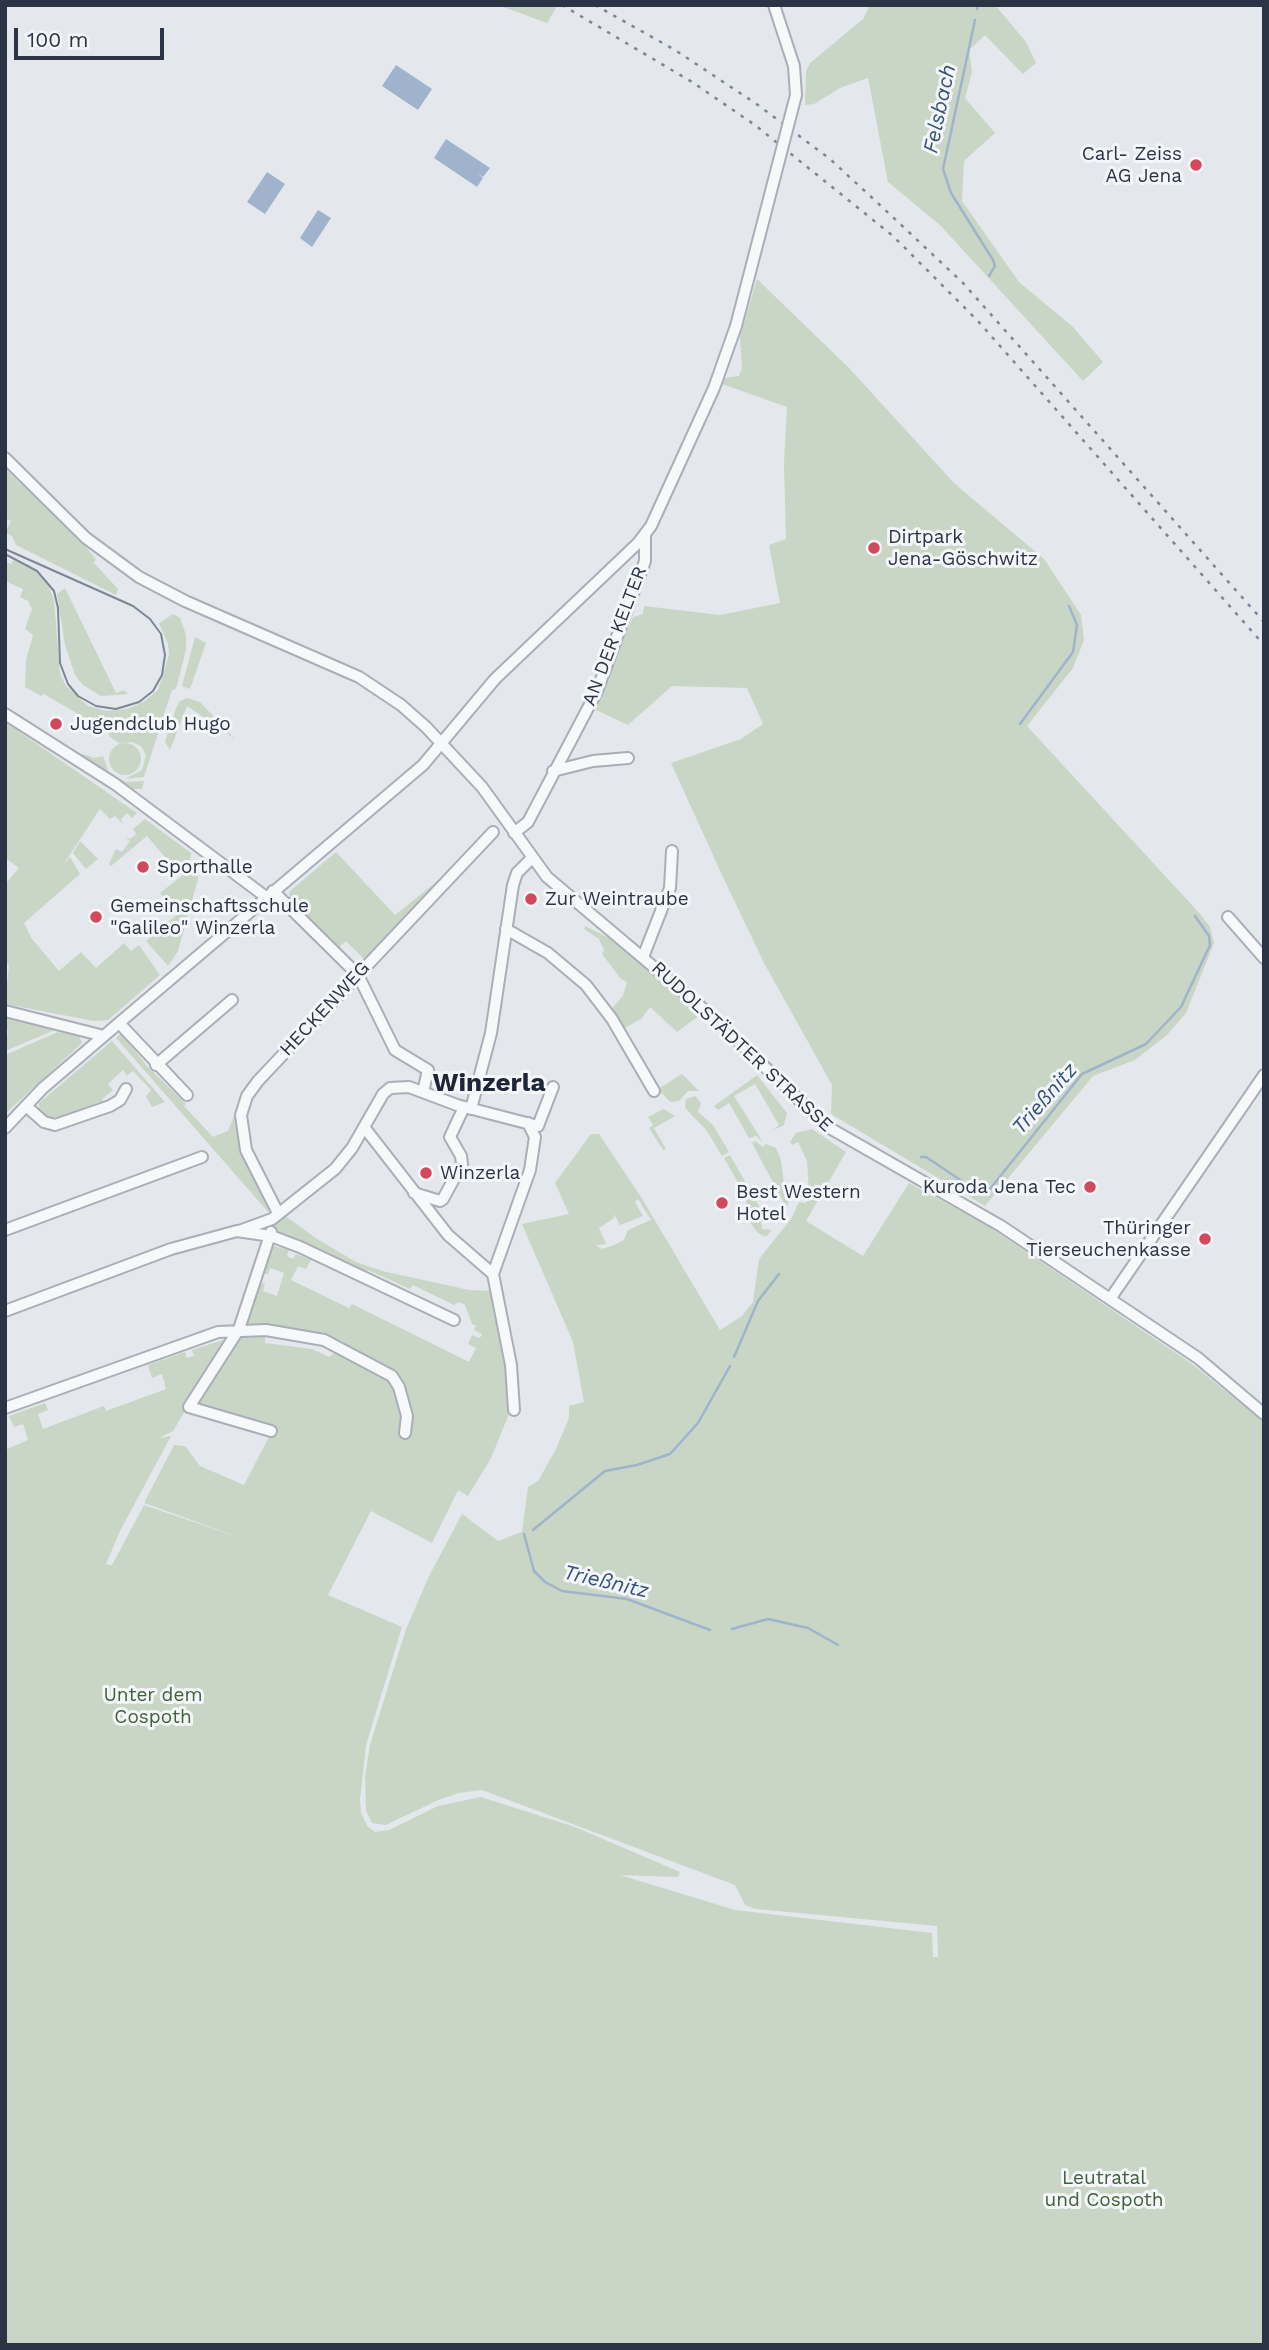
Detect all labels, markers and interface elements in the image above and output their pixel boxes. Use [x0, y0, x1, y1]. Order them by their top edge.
scale bar [18, 14, 168, 58]
text: 100 m [27, 27, 89, 52]
water label: Felsbach [918, 62, 962, 156]
place label: Carl- Zeiss AG Jena [1082, 143, 1182, 187]
marker: Carl- Zeiss AG Jena [1188, 157, 1204, 173]
place label: Dirtpark Jena-Göschwitz [888, 526, 1038, 570]
marker: Dirtpark Jena-Göschwitz [866, 540, 882, 556]
street label: AN DER KELTER [578, 563, 652, 709]
place label: Jugendclub Hugo [70, 713, 231, 735]
marker: Jugendclub Hugo [48, 716, 64, 732]
place label: Sporthalle [157, 856, 253, 878]
marker: Sporthalle [135, 859, 151, 875]
place label: Zur Weintraube [545, 888, 689, 910]
marker: Zur Weintraube [523, 891, 539, 907]
place label: Gemeinschaftsschule "Galileo" Winzerla [110, 895, 309, 939]
marker: Gemeinschaftsschule "Galileo" Winzerla [88, 909, 104, 925]
street label: HECKENWEG [275, 957, 375, 1061]
street label: RUDOLSTÄDTER STRASSE [647, 957, 837, 1137]
water label: Trießnitz [1007, 1058, 1083, 1140]
district label: Winzerla [433, 1067, 545, 1099]
place label: Winzerla [440, 1162, 520, 1184]
marker: Winzerla [418, 1165, 434, 1181]
place label: Kuroda Jena Tec [923, 1176, 1076, 1198]
marker: Kuroda Jena Tec [1082, 1179, 1098, 1195]
place label: Best Western Hotel [736, 1181, 861, 1225]
marker: Best Western Hotel [714, 1195, 730, 1211]
place label: Thüringer Tierseuchenkasse [1026, 1217, 1191, 1261]
marker: Thüringer Tierseuchenkasse [1197, 1231, 1213, 1247]
water label: Trießnitz [561, 1560, 651, 1604]
park label: Unter dem Cospoth [103, 1684, 203, 1728]
park label: Leutratal und Cospoth [1044, 2167, 1164, 2211]

